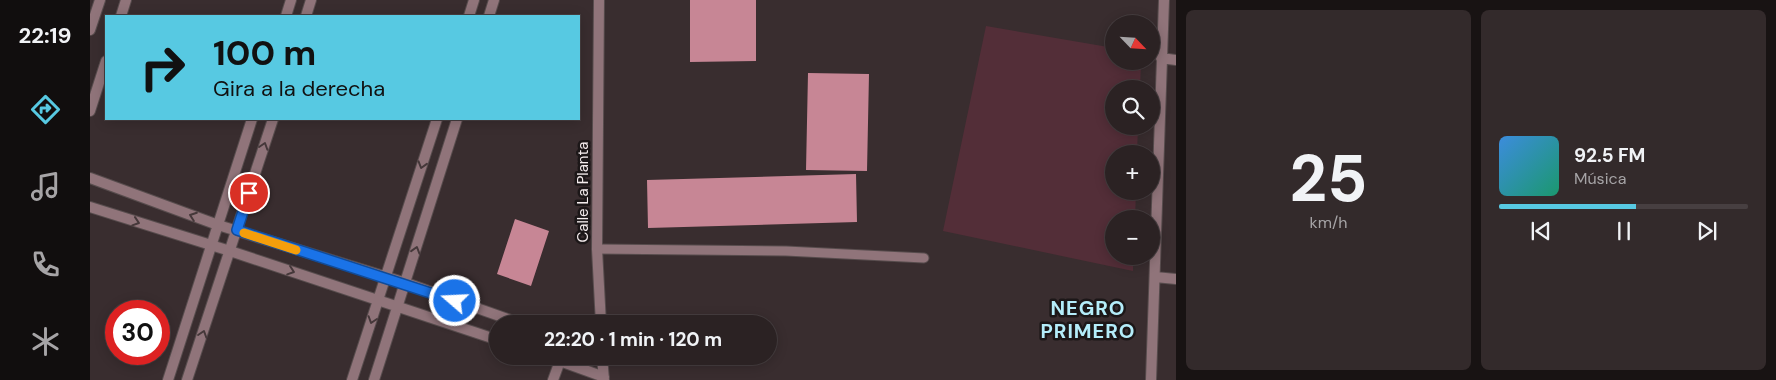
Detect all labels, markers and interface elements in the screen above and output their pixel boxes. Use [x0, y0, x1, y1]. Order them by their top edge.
north arrow [1105, 15, 1160, 70]
map controls [1105, 15, 1160, 265]
text: 22:19 [19, 21, 71, 50]
text: 100 m [213, 30, 316, 76]
icon: right [130, 35, 195, 100]
text: Gira a la derecha [213, 74, 385, 103]
button: search [1105, 80, 1160, 135]
icon: directions [28, 92, 63, 127]
text: 25 [1290, 137, 1367, 221]
street label: Calle La Planta [573, 141, 593, 243]
one-way arrow [258, 142, 268, 151]
text: 92.5 FM [1574, 143, 1645, 168]
button: + [1105, 145, 1160, 200]
one-way arrow [418, 161, 428, 169]
text: Música [1574, 168, 1626, 189]
icon: music [28, 169, 63, 204]
pin [228, 172, 270, 214]
icon: arrive [235, 179, 263, 207]
button: − [1105, 210, 1160, 265]
one-way arrow [189, 212, 197, 222]
text: km/h [1310, 212, 1347, 233]
one-way arrow [132, 217, 140, 227]
icon: previous [1527, 217, 1555, 245]
icon: pause [1610, 217, 1638, 245]
icon: next [1693, 217, 1721, 245]
icon: phone [28, 247, 63, 282]
one-way arrow [410, 247, 420, 255]
one-way arrow [287, 266, 295, 276]
position arrow [428, 274, 480, 326]
district label: NEGRO PRIMERO [1040, 295, 1136, 344]
speed limit sign: 30 [105, 300, 170, 365]
one-way arrow [368, 315, 378, 323]
icon: climate [28, 324, 63, 359]
text: 22:20 · 1 min · 120 m [544, 327, 722, 352]
one-way arrow [197, 330, 207, 338]

